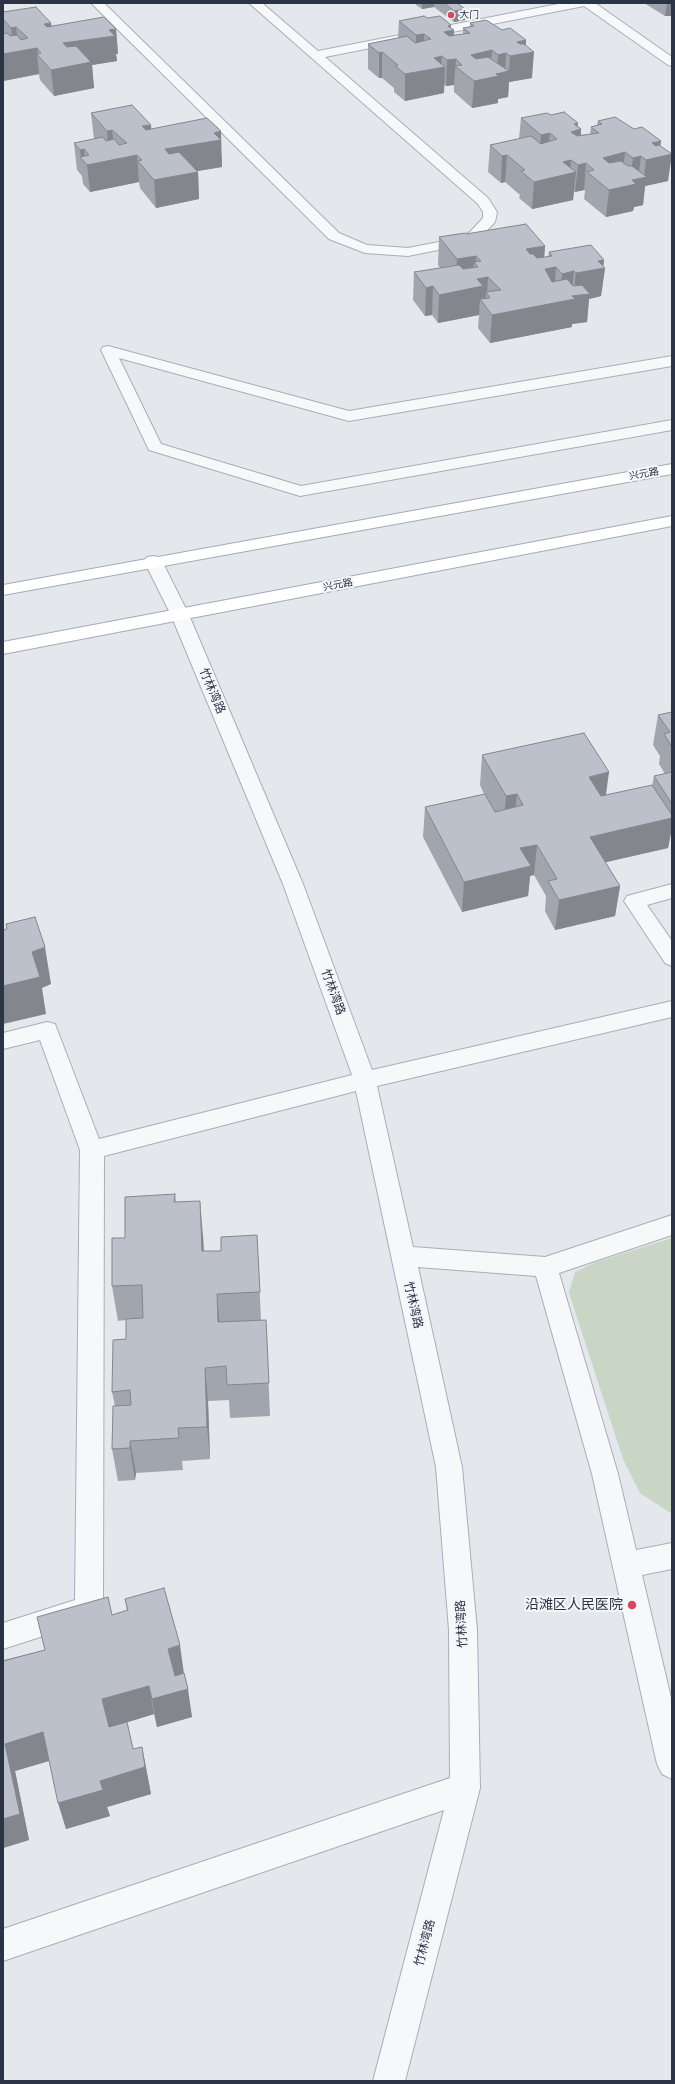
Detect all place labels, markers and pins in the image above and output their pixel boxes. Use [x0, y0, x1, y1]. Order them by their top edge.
place label: 大门 [459, 9, 479, 21]
marker: 大门 [446, 10, 456, 20]
place label: 沿滩区人民医院 [525, 1597, 623, 1613]
marker: 沿滩区人民医院 [626, 1599, 638, 1611]

